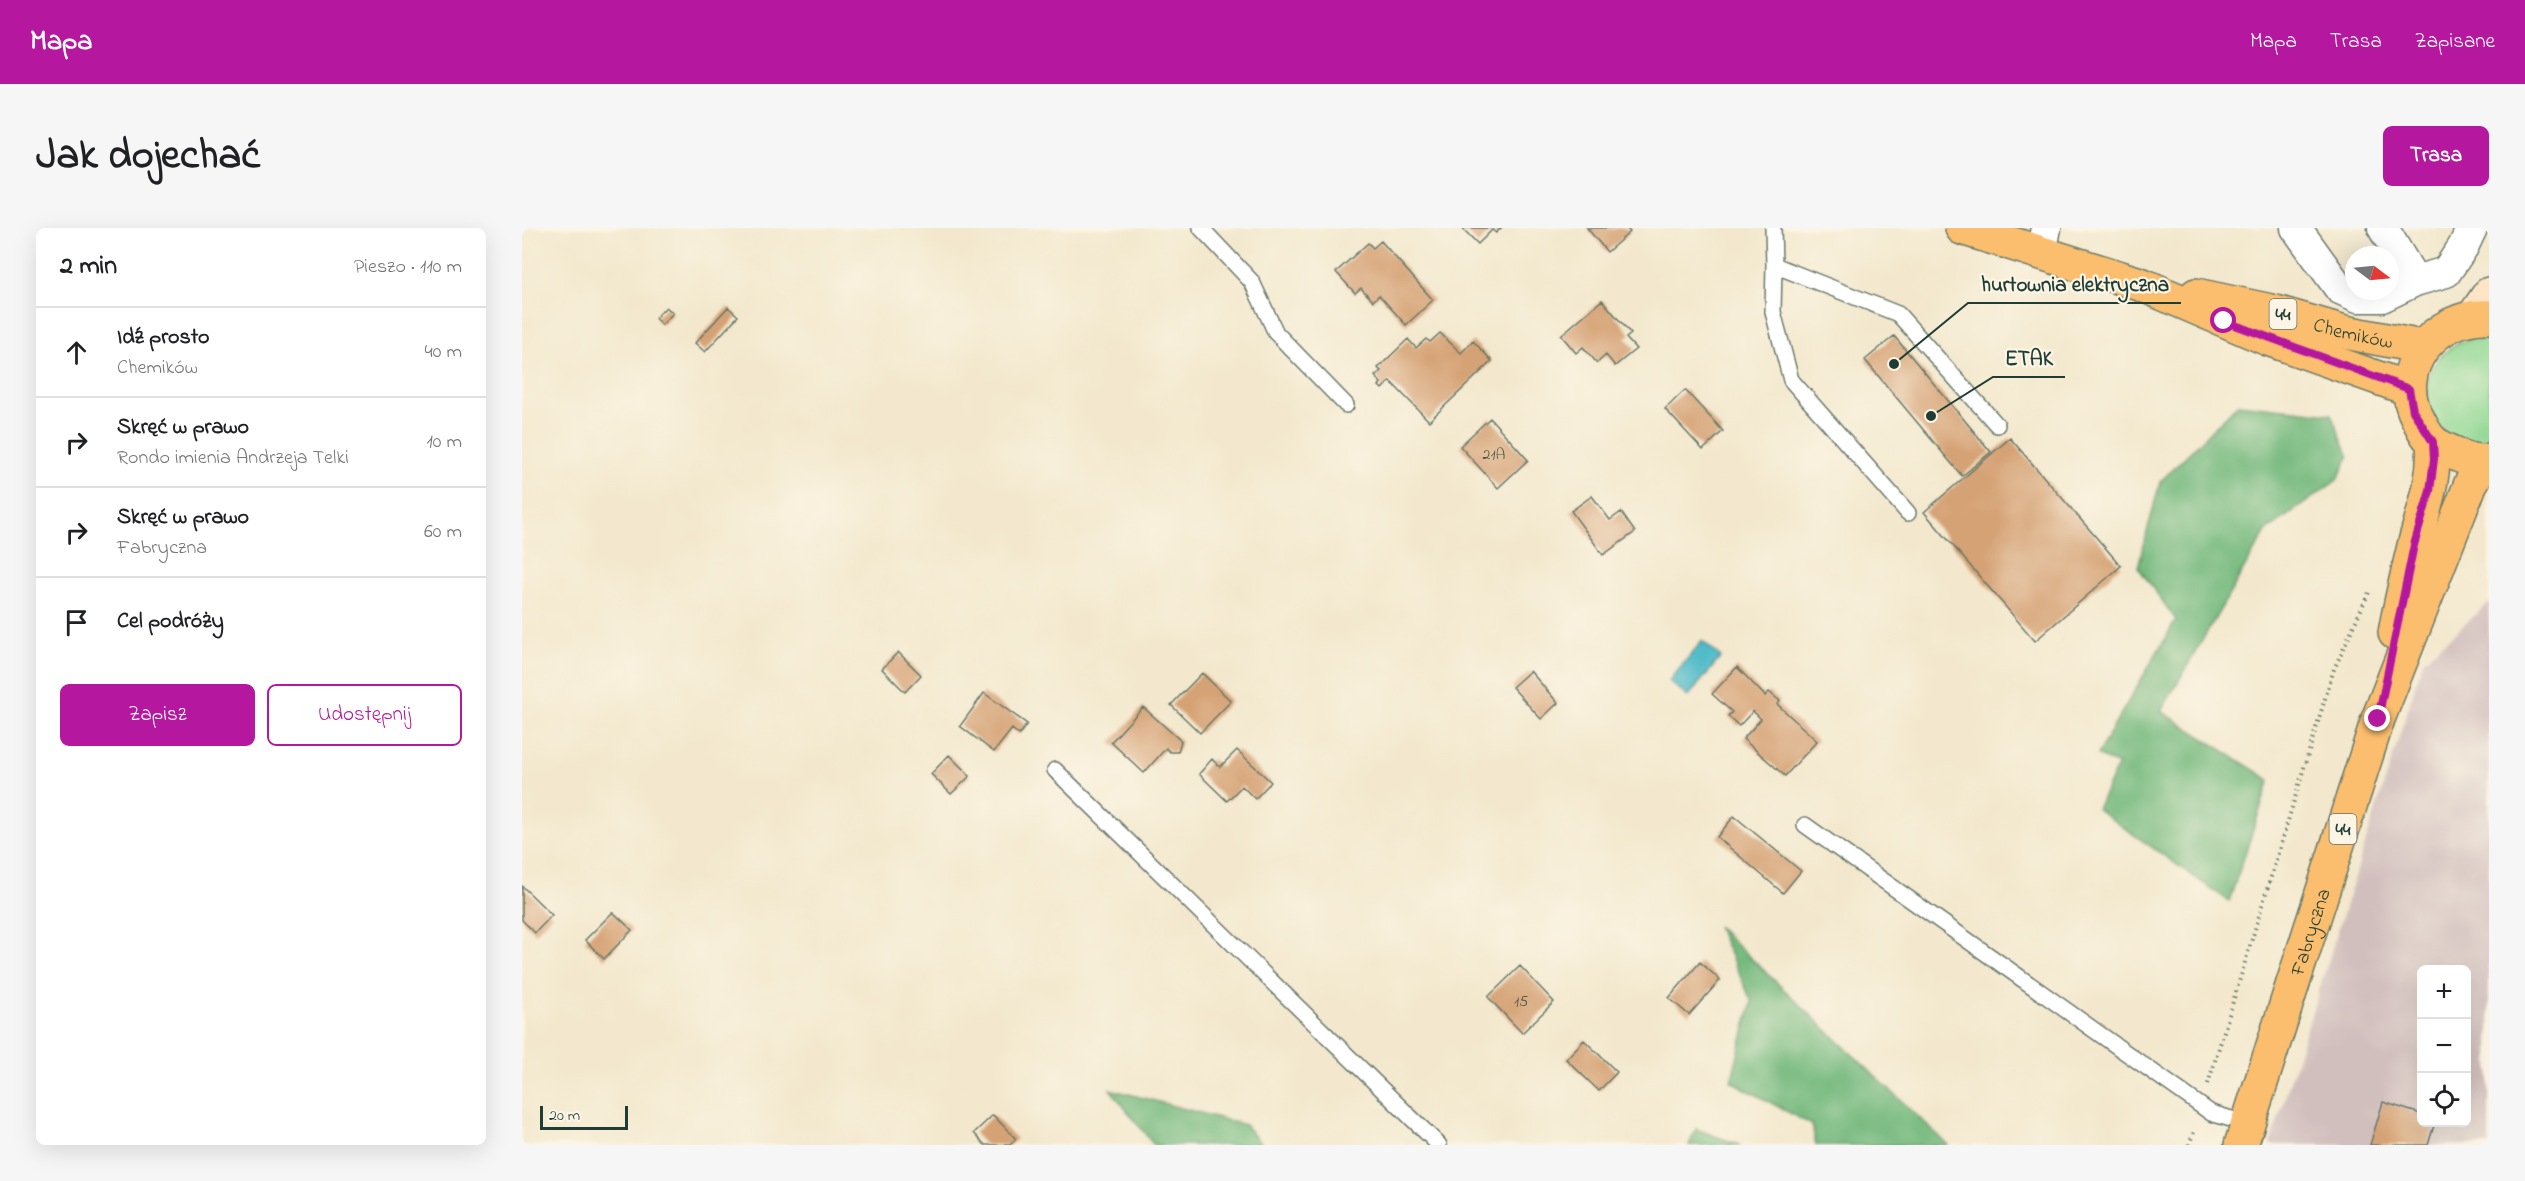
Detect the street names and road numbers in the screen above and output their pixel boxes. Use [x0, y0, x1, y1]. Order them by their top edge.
road number: 44 [2270, 299, 2296, 329]
street label: Chemików [2309, 312, 2395, 358]
road number: 44 [2330, 814, 2356, 844]
street label: Fabryczna [2284, 885, 2340, 981]

